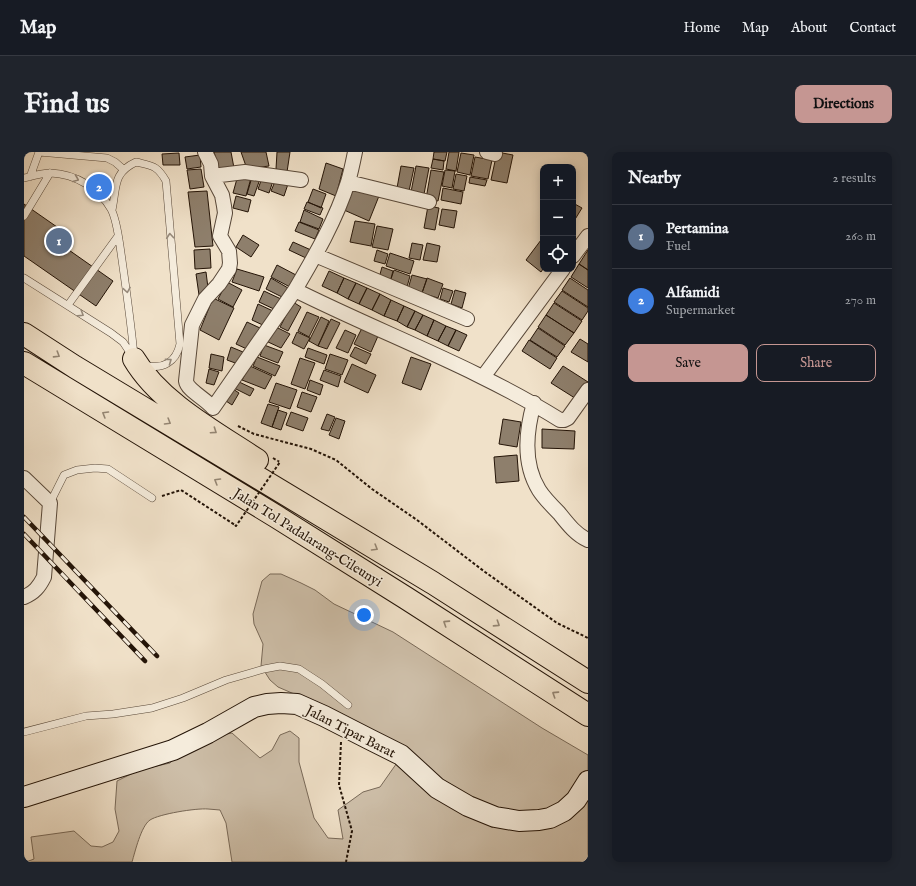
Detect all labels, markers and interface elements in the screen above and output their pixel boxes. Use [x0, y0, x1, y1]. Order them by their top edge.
text: Map [20, 16, 56, 40]
text: Home [684, 19, 720, 37]
text: Map [742, 19, 769, 37]
text: About [791, 19, 827, 37]
text: Contact [849, 19, 896, 37]
button: Directions [795, 85, 892, 123]
text: Find us [24, 87, 110, 122]
map controls [540, 164, 576, 272]
button: + [540, 164, 576, 200]
text: Nearby [628, 168, 681, 189]
text: 2 results [832, 170, 876, 187]
pin: 2 [86, 172, 112, 202]
one-way arrow [71, 174, 79, 182]
button: − [540, 200, 576, 236]
text: Pertamina [666, 219, 729, 238]
pin: 1 [46, 226, 72, 256]
text: 1 [639, 228, 643, 245]
text: 260 m [845, 228, 876, 245]
one-way arrow [166, 233, 175, 239]
button: locate [540, 236, 576, 272]
text: Fuel [666, 238, 690, 255]
text: Alfamidi [666, 283, 720, 302]
one-way arrow [122, 287, 131, 293]
text: 2 [638, 292, 644, 309]
text: 270 m [845, 292, 876, 309]
text: Supermarket [666, 302, 735, 319]
one-way arrow [77, 309, 84, 317]
button: Save [628, 344, 748, 382]
button: Share [756, 344, 876, 382]
one-way arrow [53, 350, 60, 358]
one-way arrow [165, 359, 172, 366]
one-way arrow [102, 411, 109, 418]
one-way arrow [164, 418, 171, 425]
one-way arrow [210, 426, 217, 434]
one-way arrow [214, 478, 221, 485]
street label: Jalan Tol Padalarang–Cileunyi [228, 483, 386, 591]
one-way arrow [371, 543, 378, 550]
your location [354, 605, 374, 625]
one-way arrow [493, 619, 500, 627]
one-way arrow [443, 621, 450, 628]
one-way arrow [552, 691, 559, 699]
street label: Jalan Tipar Barat [301, 701, 399, 762]

